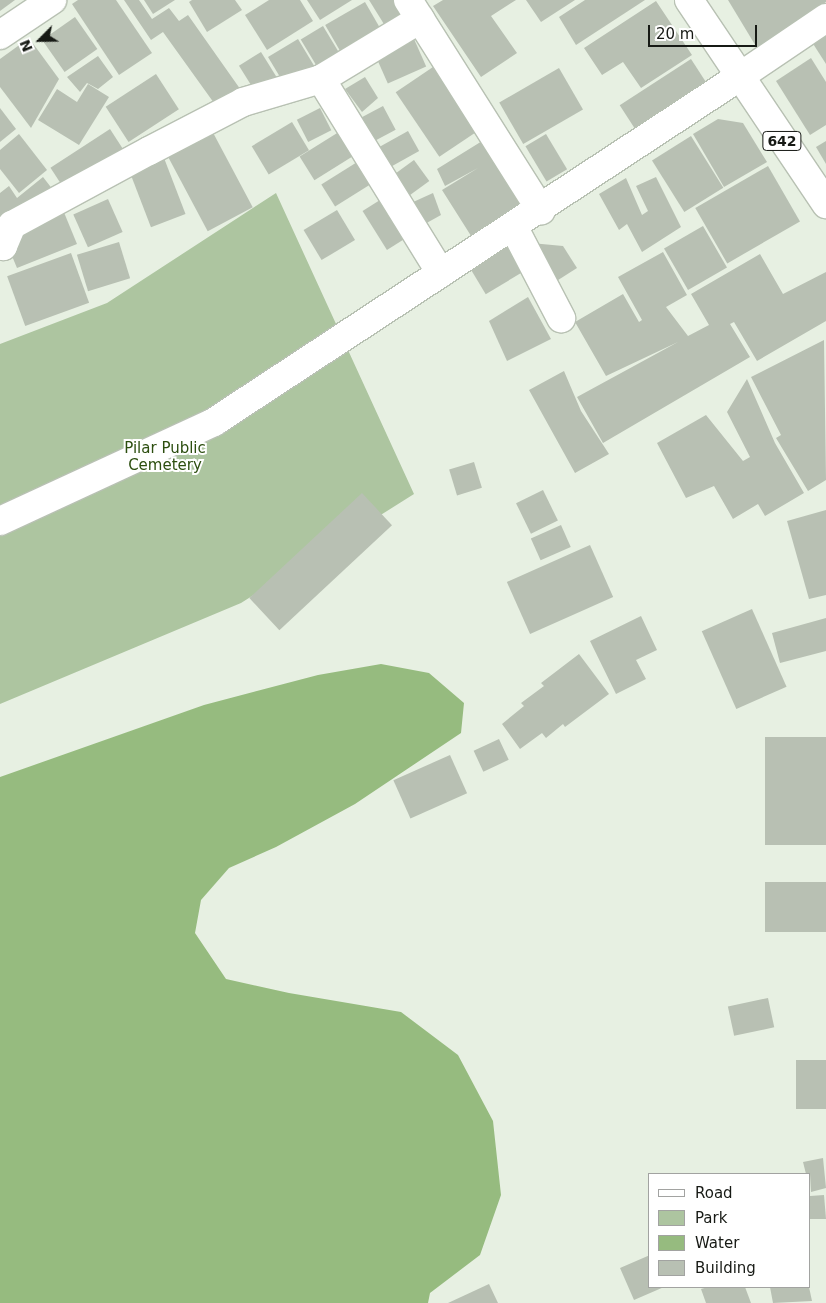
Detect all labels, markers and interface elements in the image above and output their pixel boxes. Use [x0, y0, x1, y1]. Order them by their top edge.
north arrow [15, 15, 65, 65]
scale bar [651, 15, 760, 47]
text: 20 m [656, 25, 694, 43]
text: N [17, 37, 36, 54]
road number: 642 [762, 130, 802, 152]
park label: Pilar Public Cemetery [124, 439, 206, 474]
legend [648, 1173, 811, 1288]
text: Road [695, 1184, 733, 1202]
text: Park [695, 1209, 727, 1227]
text: Water [695, 1234, 739, 1252]
text: Building [695, 1259, 756, 1277]

